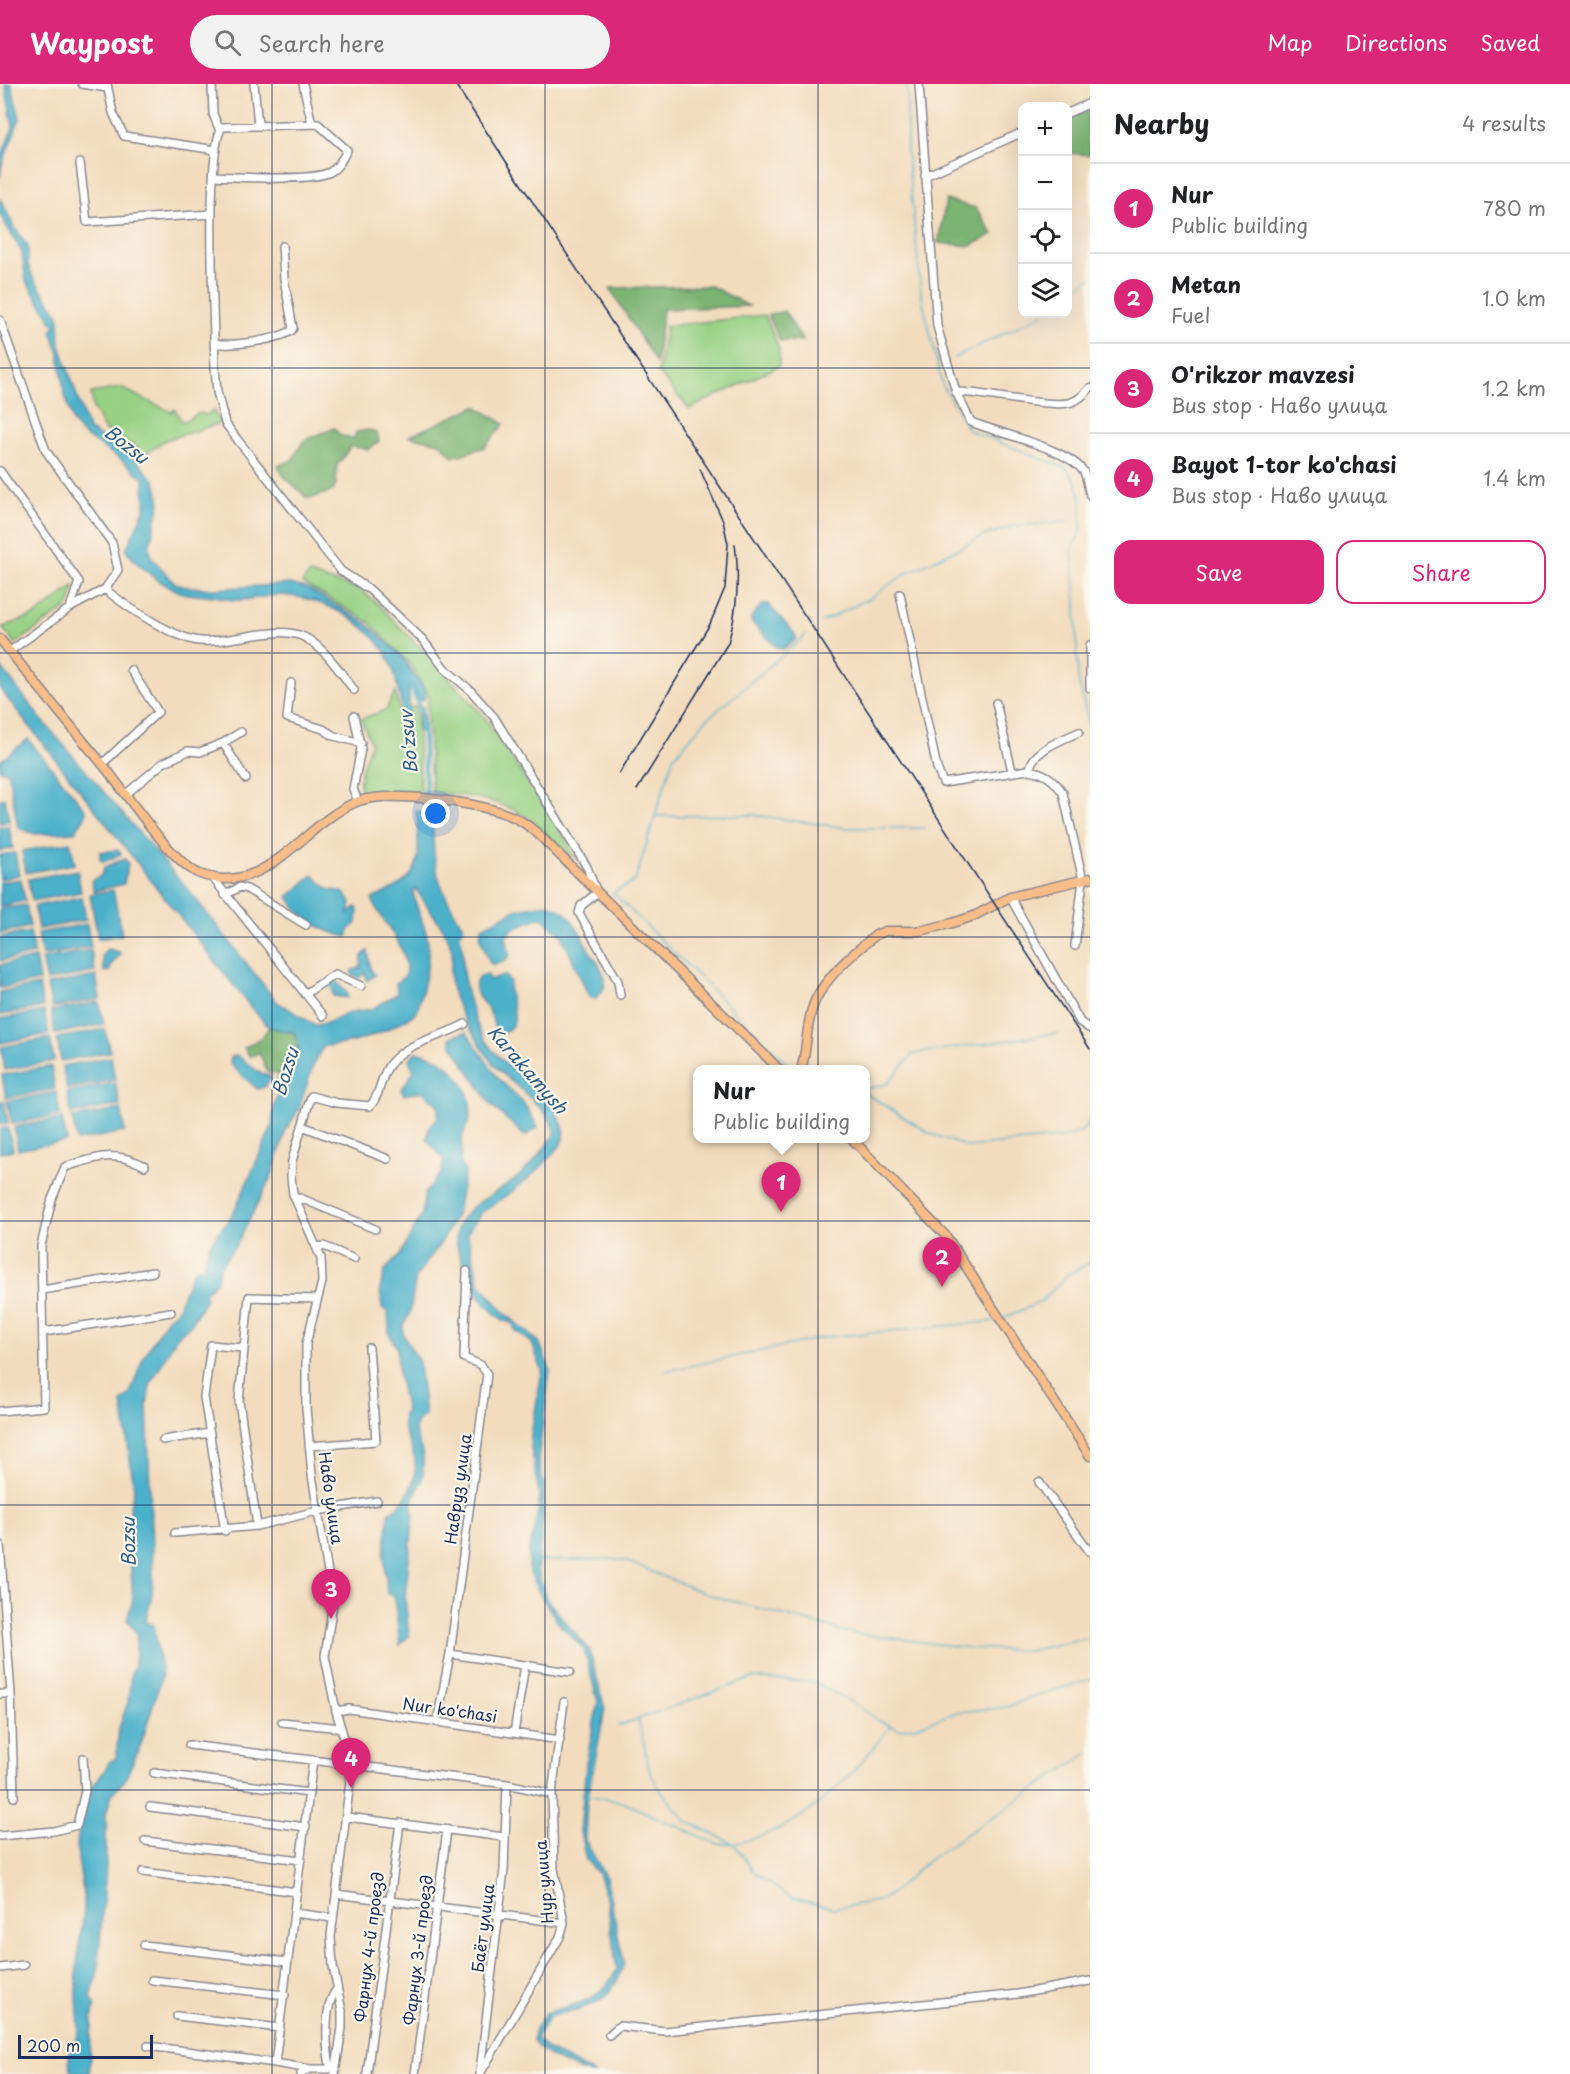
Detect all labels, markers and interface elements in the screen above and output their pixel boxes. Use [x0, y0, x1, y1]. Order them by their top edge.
search box [190, 15, 610, 69]
text: Waypost [30, 21, 154, 64]
icon: search [211, 26, 244, 59]
text: Search here [259, 26, 385, 59]
text: Map [1267, 26, 1312, 58]
text: Directions [1345, 26, 1447, 58]
text: Saved [1480, 26, 1540, 58]
map controls [1018, 102, 1072, 318]
button: + [1018, 102, 1072, 156]
text: Nearby [1114, 104, 1209, 143]
text: 4 results [1462, 108, 1546, 138]
button: − [1018, 156, 1072, 210]
text: Nur [1171, 177, 1213, 210]
text: 1 [1129, 193, 1138, 223]
text: 780 m [1483, 193, 1546, 223]
button: locate [1018, 210, 1072, 264]
text: Public building [1171, 210, 1308, 240]
button: layers [1018, 264, 1072, 318]
text: Metan [1171, 267, 1241, 300]
text: 2 [1126, 283, 1141, 313]
text: 1.0 km [1482, 283, 1546, 313]
text: Fuel [1171, 300, 1210, 330]
text: O'rikzor mavzesi [1171, 357, 1355, 390]
text: 3 [1127, 373, 1140, 403]
text: 1.2 km [1482, 373, 1546, 403]
text: Bus stop · Наво улица [1171, 390, 1387, 420]
water label: Bozsu [99, 418, 156, 471]
text: Bayot 1-tor ko'chasi [1171, 447, 1397, 480]
text: 4 [1127, 463, 1140, 493]
text: 1.4 km [1484, 463, 1546, 493]
text: Bus stop · Наво улица [1171, 480, 1387, 510]
button: Save [1114, 540, 1324, 604]
button: Share [1336, 540, 1546, 604]
water label: Bo'zsuv [391, 707, 424, 775]
your location [421, 799, 450, 828]
water label: Karakamysh [482, 1019, 575, 1120]
water label: Bozsu [264, 1043, 305, 1099]
popup [693, 1065, 870, 1143]
text: Nur [713, 1073, 755, 1106]
text: Public building [713, 1106, 850, 1136]
pin: 1 [762, 1162, 800, 1212]
pin: 2 [922, 1238, 962, 1287]
street label: Навруз улица [437, 1432, 477, 1546]
street label: Наво улица [314, 1450, 350, 1546]
water label: Bozsu [114, 1516, 141, 1567]
pin: 3 [312, 1570, 350, 1619]
street label: Nur ko'chasi [401, 1691, 499, 1728]
pin: 4 [332, 1738, 370, 1788]
street label: Нур улица [527, 1839, 559, 1925]
street label: Фарнух 4-й проезд [347, 1870, 389, 2023]
street label: Фарнух 3-й проезд [396, 1873, 438, 2026]
street label: Баёт улица [465, 1882, 499, 1974]
scale bar [18, 2032, 153, 2060]
text: 200 m [27, 2033, 80, 2057]

